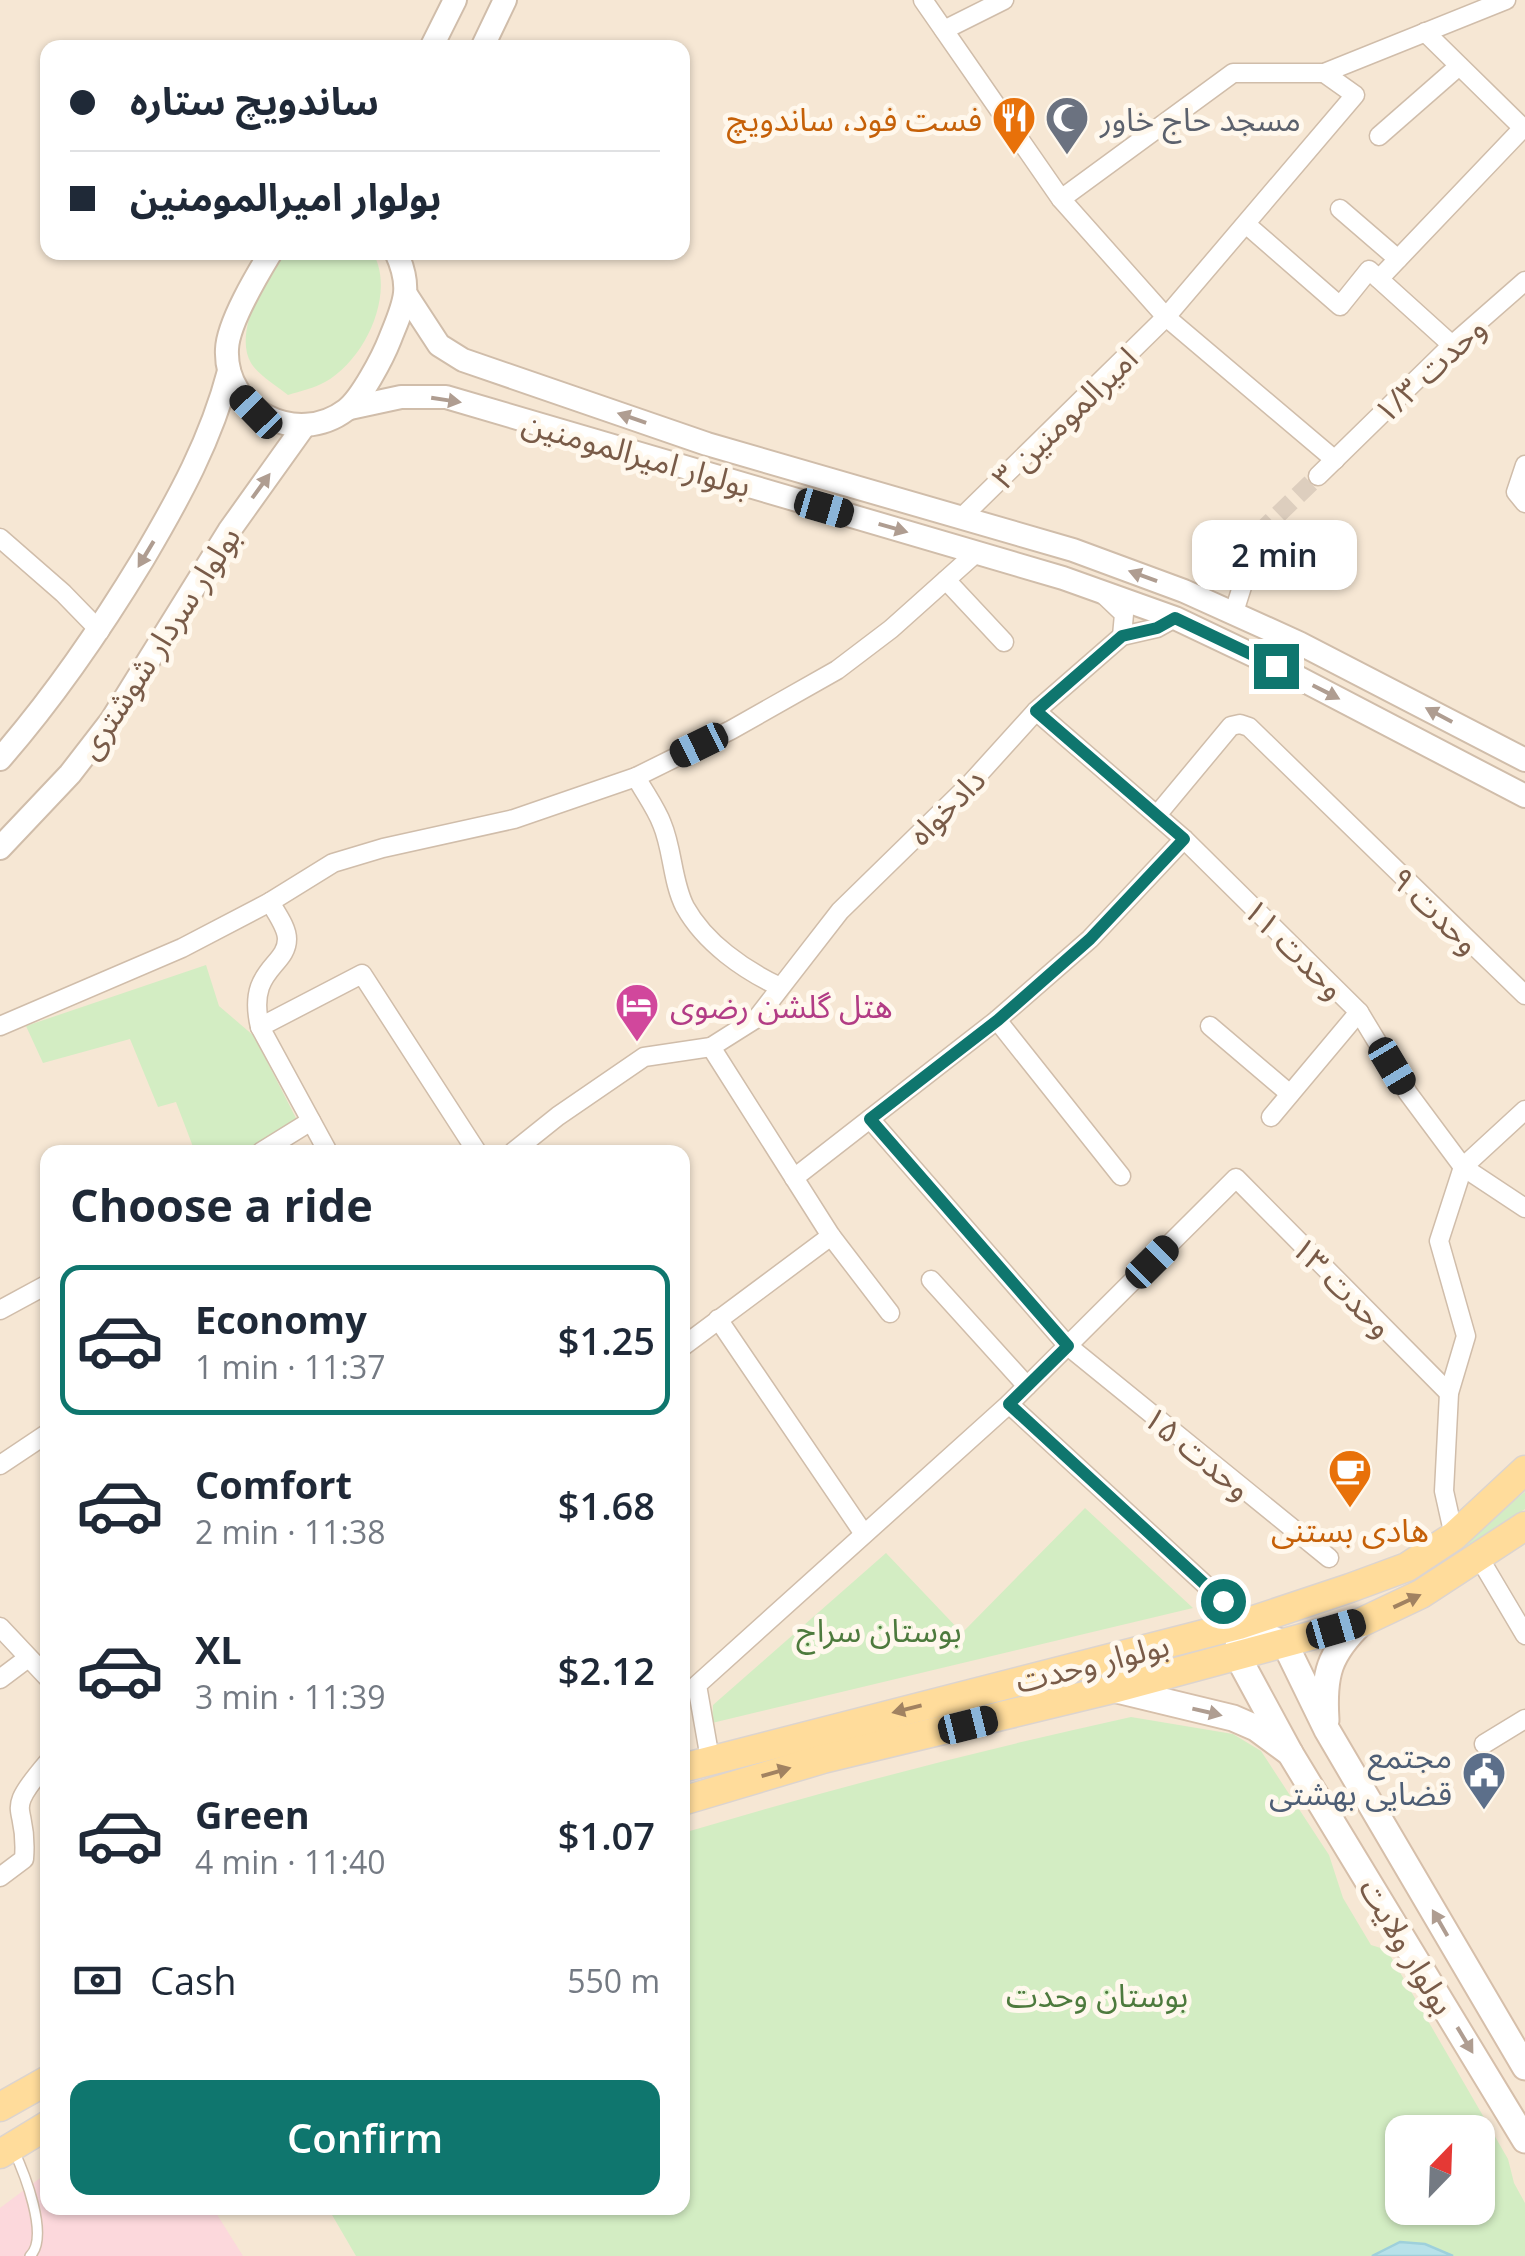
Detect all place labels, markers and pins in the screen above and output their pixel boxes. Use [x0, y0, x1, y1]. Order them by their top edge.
restaurant icon: فست فود، ساندویچ [991, 95, 1037, 156]
mosque icon: مسجد حاج خاور [1044, 95, 1090, 156]
place label: فست فود، ساندویچ [727, 97, 982, 144]
place label: مسجد حاج خاور [1099, 97, 1301, 144]
hotel icon: هتل گلشن رضوی [614, 982, 660, 1043]
place label: هتل گلشن رضوی [670, 984, 893, 1027]
cafe icon: هادی بستنی [1327, 1448, 1373, 1509]
place label: هادی بستنی [1271, 1508, 1429, 1551]
place label: مجتمع قضایی بهشتی [1269, 1734, 1452, 1814]
public building icon: مجتمع قضایی بهشتی [1461, 1750, 1507, 1811]

